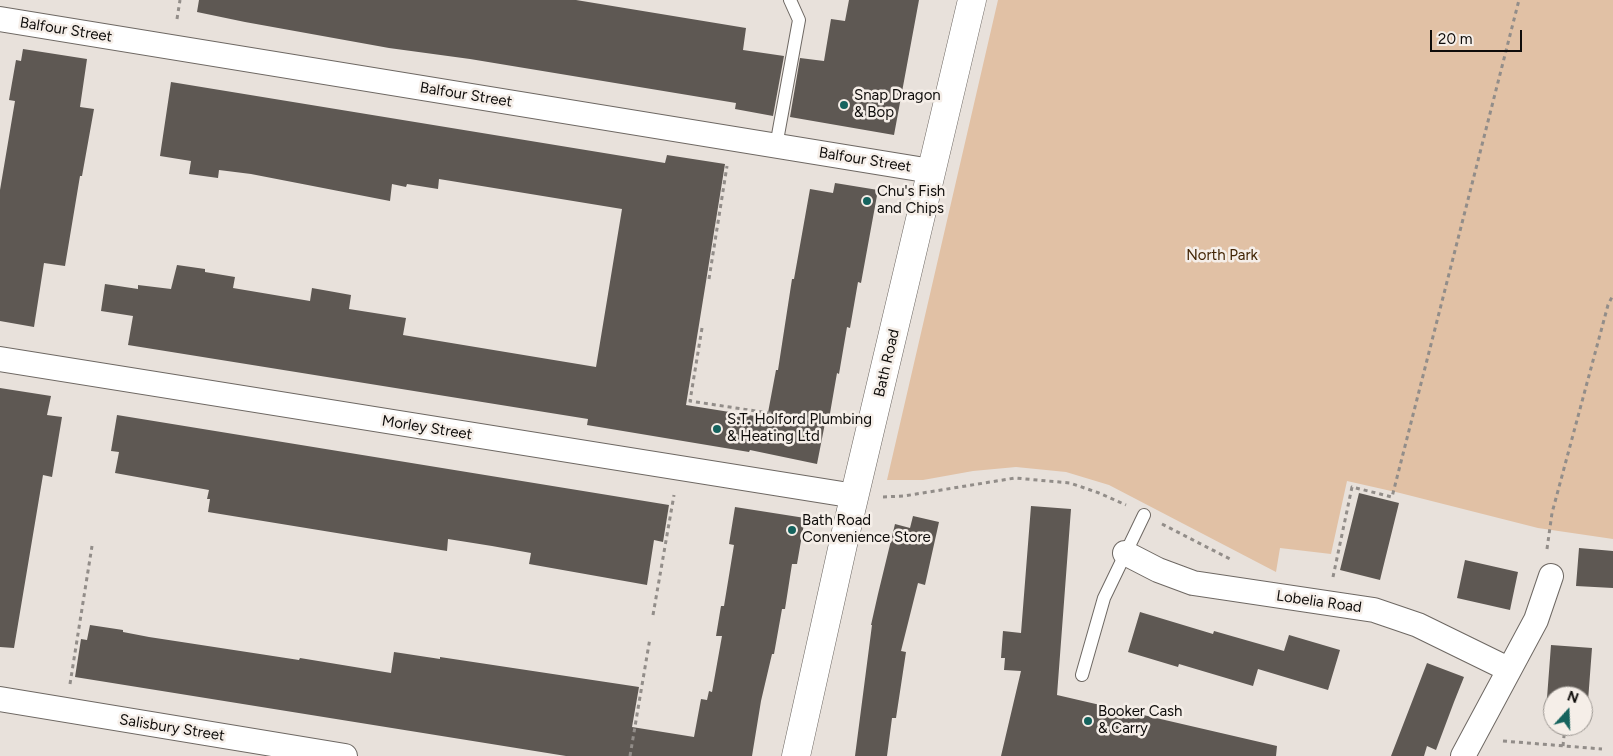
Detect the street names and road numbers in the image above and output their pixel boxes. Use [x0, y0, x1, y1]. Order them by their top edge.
street label: Balfour Street [18, 14, 114, 46]
street label: Balfour Street [418, 79, 514, 111]
street label: Balfour Street [817, 144, 913, 176]
street label: Bath Road [870, 327, 904, 399]
street label: Morley Street [380, 412, 474, 444]
street label: Lobelia Road [1275, 587, 1363, 617]
street label: Salisbury Street [118, 711, 226, 745]

